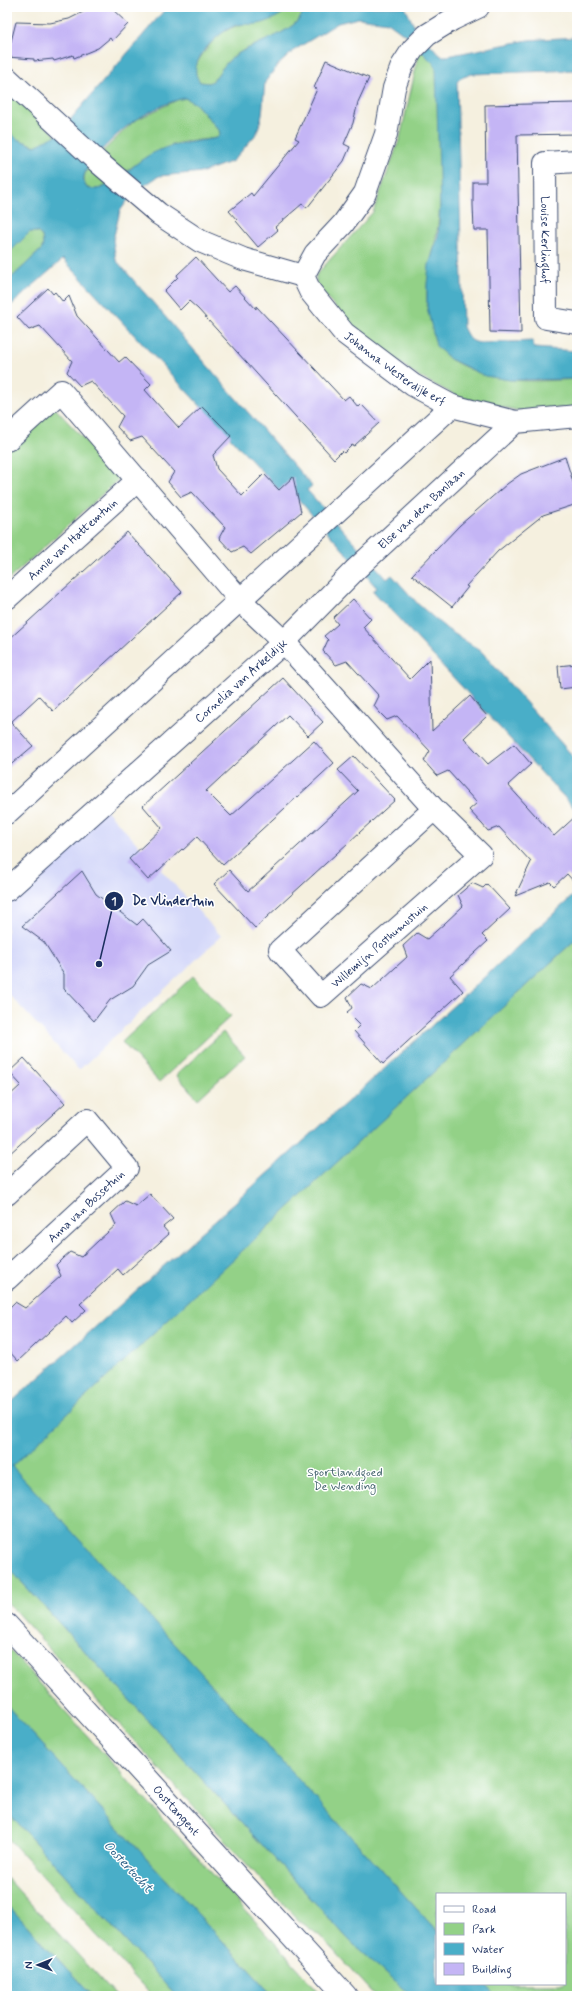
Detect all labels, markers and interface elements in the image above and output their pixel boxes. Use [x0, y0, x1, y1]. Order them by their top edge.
street label: Louise Kerlinghof [536, 196, 553, 284]
street label: Johanna Westerdijk erf [340, 329, 448, 410]
street label: Else van den Banlaan [375, 466, 468, 554]
street label: Annie van Hattemtuin [25, 495, 121, 585]
street label: Cornelia van Arkeldijk [192, 636, 291, 727]
callout: De Vlindertuin [104, 888, 222, 913]
text: De Vlindertuin [132, 893, 214, 910]
text: 1 [111, 894, 117, 910]
street label: Willemijn Posthumustuin [328, 899, 431, 992]
street label: Anna van Bossetuin [45, 1167, 129, 1247]
park label: Sportlandgoed De Wending [307, 1465, 383, 1495]
street label: Oosttangent [148, 1782, 203, 1840]
water label: Oostertocht [100, 1838, 157, 1898]
legend [436, 1893, 566, 1985]
text: Road [472, 1902, 496, 1918]
text: Park [472, 1922, 496, 1938]
text: Water [472, 1942, 504, 1958]
north arrow [18, 1945, 58, 1985]
text: N [22, 1961, 36, 1969]
text: Building [472, 1962, 512, 1979]

